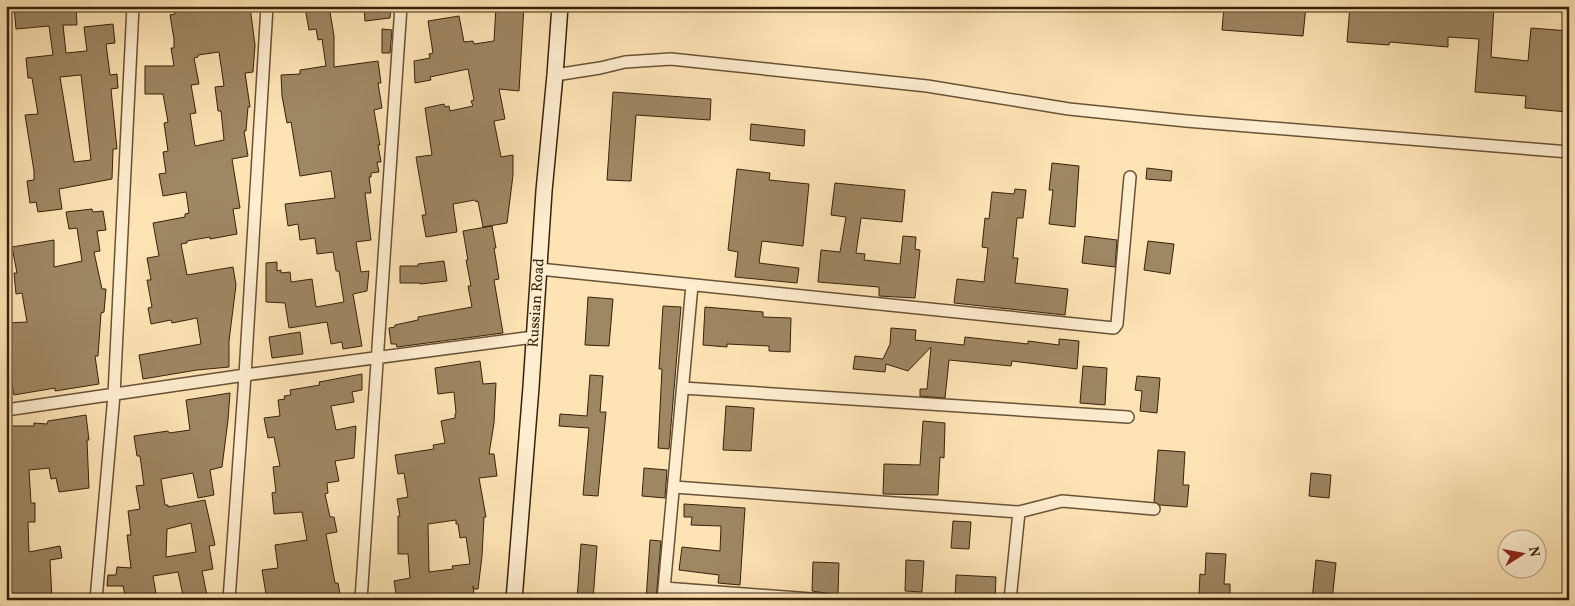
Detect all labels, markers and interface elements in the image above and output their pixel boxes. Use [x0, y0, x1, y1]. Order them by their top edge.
street label: Russian Road [523, 258, 550, 348]
north arrow [1498, 528, 1548, 578]
text: N [1523, 545, 1544, 559]

